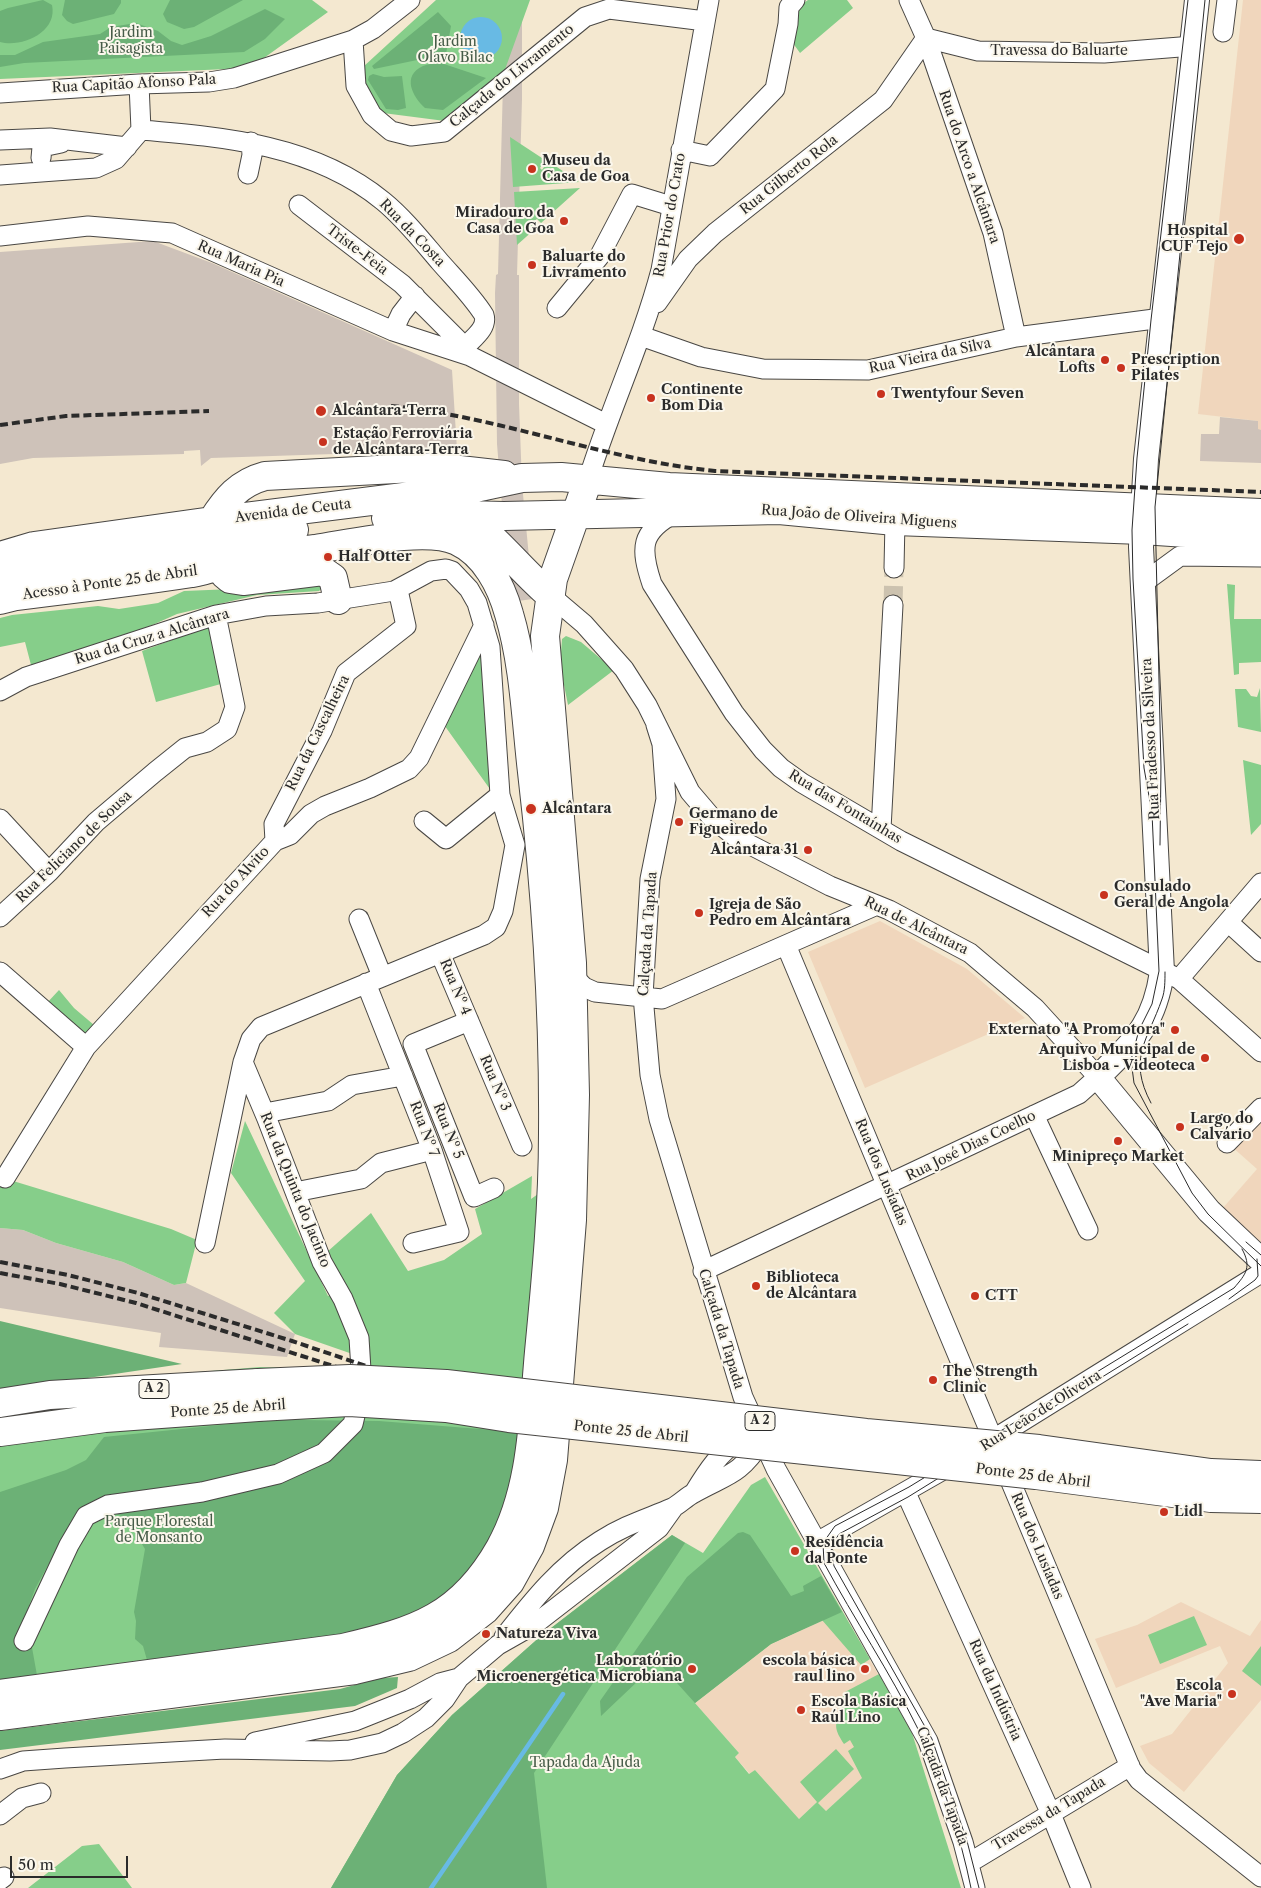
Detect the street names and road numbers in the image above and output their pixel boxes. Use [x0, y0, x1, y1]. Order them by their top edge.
street label: Calçada do Livramento [447, 21, 577, 131]
street label: Travessa do Baluarte [990, 43, 1128, 59]
street label: Rua Capitão Afonso Pala [51, 71, 217, 97]
street label: Rua do Arco a Alcântara [935, 88, 1003, 246]
street label: Rua Gilberto Rola [737, 132, 841, 218]
street label: Rua Prior do Crato [651, 152, 689, 278]
street label: Rua da Costa [376, 196, 448, 270]
street label: Triste-Feia [323, 221, 391, 279]
street label: Rua Maria Pia [195, 237, 287, 291]
street label: Rua Vieira da Silva [867, 335, 993, 377]
street label: Avenida de Ceuta [234, 496, 352, 526]
street label: Rua João de Oliveira Miguens [761, 502, 957, 532]
street label: Acesso à Ponte 25 de Abril [22, 562, 198, 604]
street label: Rua da Cruz a Alcântara [73, 605, 231, 669]
street label: Rua Fradesso da Silveira [1138, 658, 1164, 820]
street label: Rua da Cascalheira [283, 672, 353, 794]
street label: Rua das Fontaínhas [785, 767, 905, 847]
street label: Rua Feliciano de Sousa [13, 787, 135, 907]
street label: Rua do Alvito [199, 843, 273, 921]
street label: Calçada da Tapada [635, 871, 661, 997]
street label: Rua de Alcântara [861, 894, 971, 958]
street label: Rua Nº 4 [436, 956, 474, 1018]
street label: Rua Nº 3 [476, 1053, 514, 1113]
street label: Rua Nº 7 [406, 1099, 442, 1159]
street label: Rua Nº 5 [429, 1101, 467, 1161]
street label: Rua José Dias Coelho [903, 1107, 1039, 1185]
street label: Rua da Quinta do Jacinto [256, 1110, 334, 1270]
street label: Rua dos Lusíadas [851, 1116, 911, 1228]
street label: Calçada da Tapada [695, 1267, 747, 1391]
street label: Rua Leão de Oliveira [978, 1367, 1104, 1455]
road number: A 2 [139, 1380, 169, 1398]
street label: Ponte 25 de Abril [170, 1397, 286, 1421]
road number: A 2 [745, 1412, 775, 1430]
street label: Ponte 25 de Abril [573, 1418, 689, 1446]
street label: Ponte 25 de Abril [975, 1461, 1091, 1491]
street label: Rua dos Lusíadas [1007, 1490, 1067, 1602]
street label: Rua da Indústria [965, 1637, 1025, 1743]
street label: Calçada da Tapada [913, 1724, 971, 1848]
street label: Travessa da Tapada [989, 1774, 1109, 1854]

